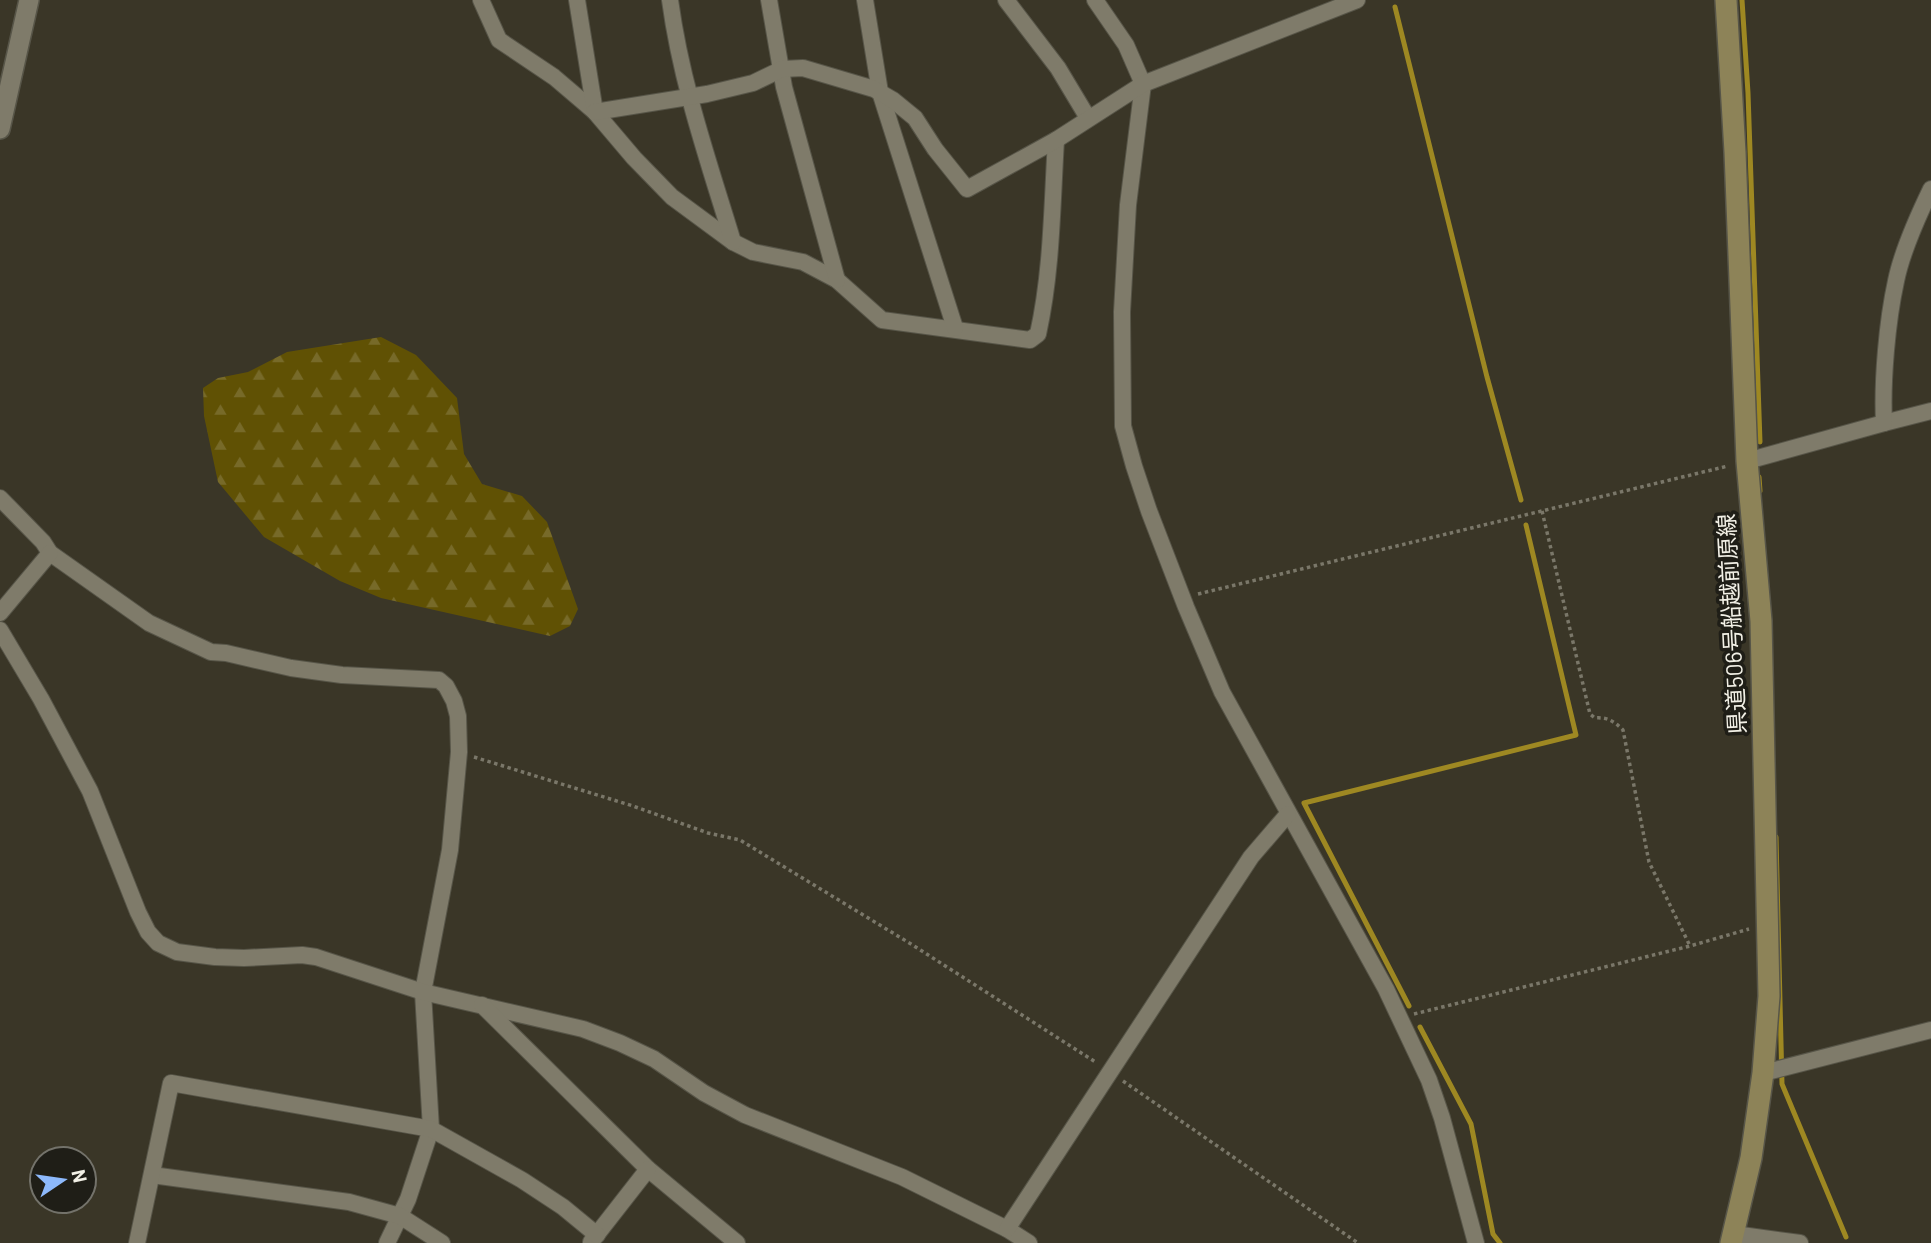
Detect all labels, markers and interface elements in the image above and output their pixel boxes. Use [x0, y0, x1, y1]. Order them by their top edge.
street label: 県道506号船越前原線 [1711, 513, 1751, 735]
north arrow [28, 1145, 98, 1215]
text: N [67, 1167, 93, 1185]

